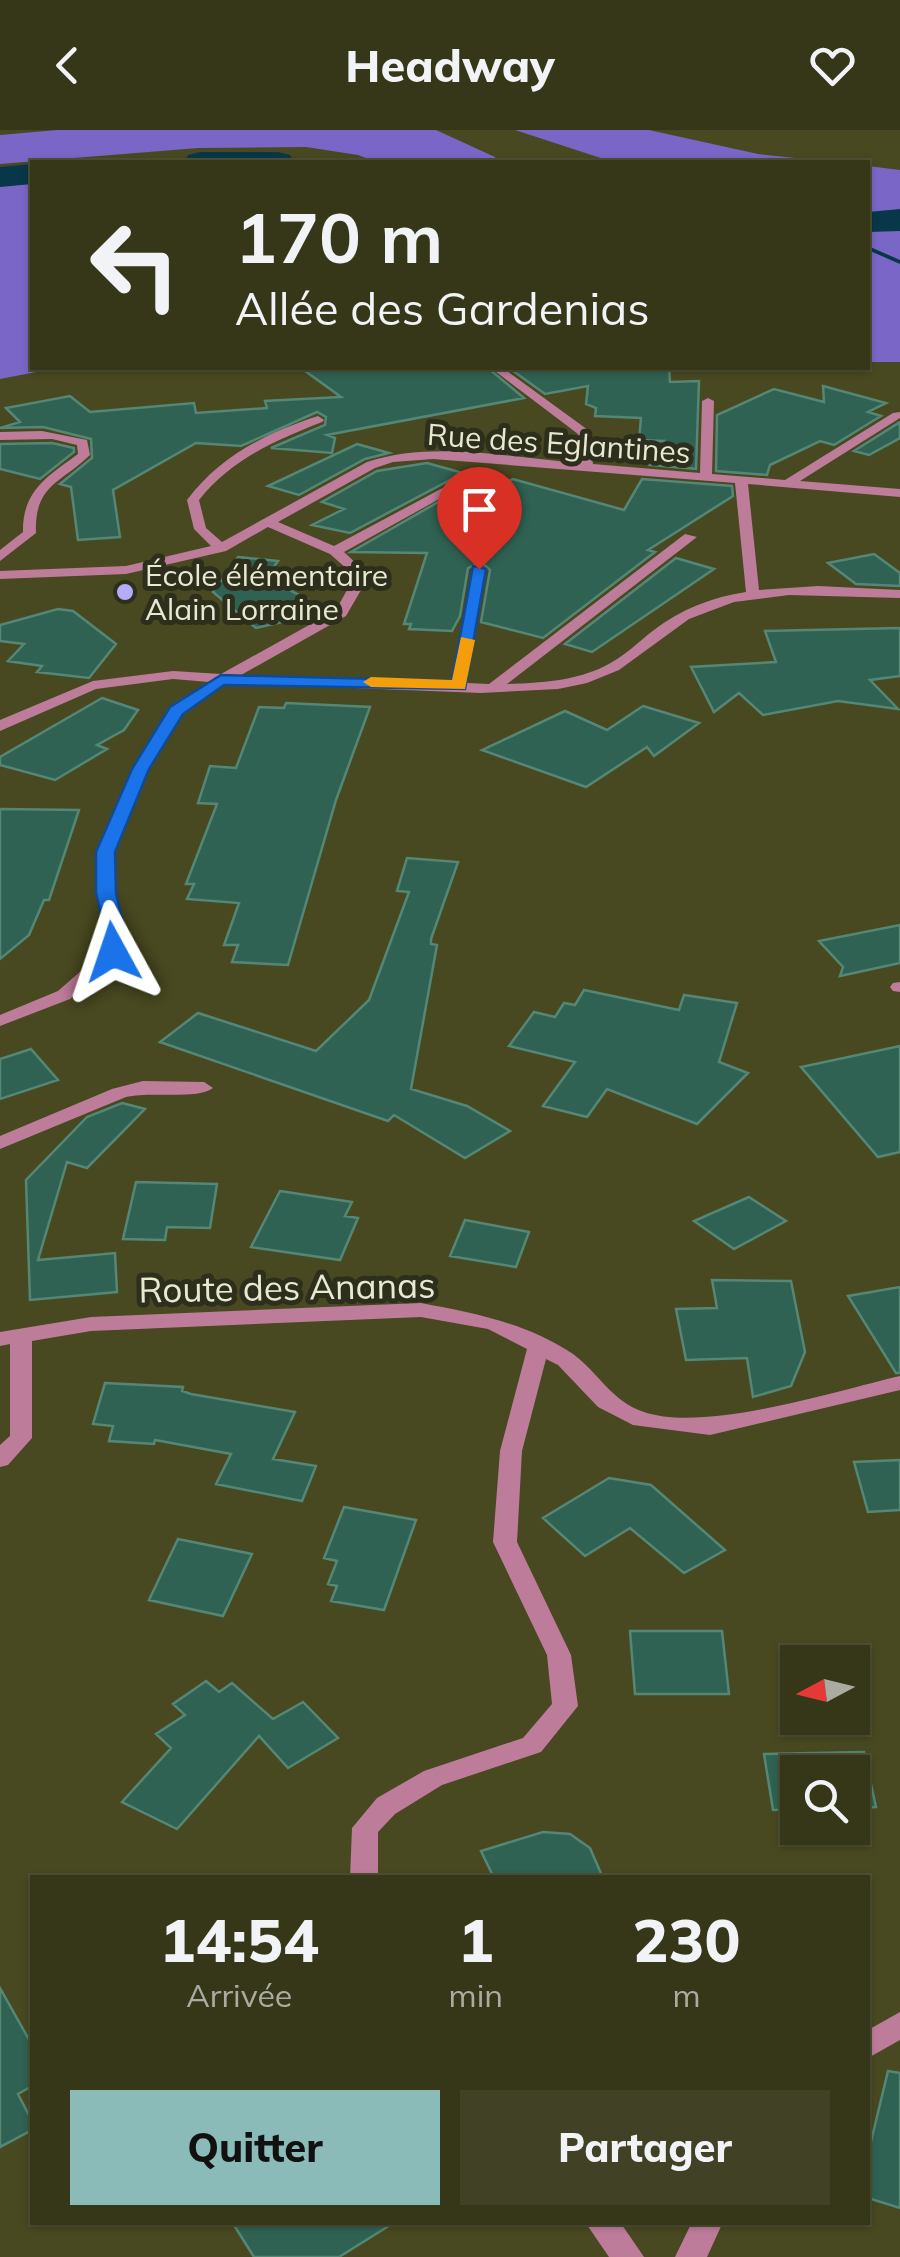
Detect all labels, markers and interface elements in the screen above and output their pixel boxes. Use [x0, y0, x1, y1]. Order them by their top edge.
text: Headway [345, 37, 555, 93]
icon: back [40, 38, 95, 93]
icon: heart [805, 38, 860, 93]
text: 170 m [235, 193, 443, 281]
icon: left [70, 200, 200, 330]
text: Allée des Gardenias [235, 280, 650, 336]
street label: Rue des Eglantines [426, 415, 692, 471]
pin [437, 467, 522, 570]
icon: arrive [452, 482, 507, 537]
place label: École élémentaire Alain Lorraine [145, 556, 388, 628]
marker: École élémentaire Alain Lorraine [114, 581, 136, 603]
position arrow [61, 900, 165, 1004]
street label: Route des Ananas [138, 1262, 436, 1312]
north arrow [780, 1645, 870, 1735]
map controls [780, 1645, 870, 1845]
button: search [780, 1755, 870, 1845]
text: 14:54 [159, 1902, 319, 1977]
text: 1 [458, 1902, 494, 1977]
text: 230 [632, 1902, 740, 1977]
text: Arrivée [186, 1975, 292, 2015]
text: min [449, 1975, 503, 2015]
text: m [672, 1975, 701, 2015]
button: Quitter [70, 2090, 440, 2205]
button: Partager [460, 2090, 830, 2205]

